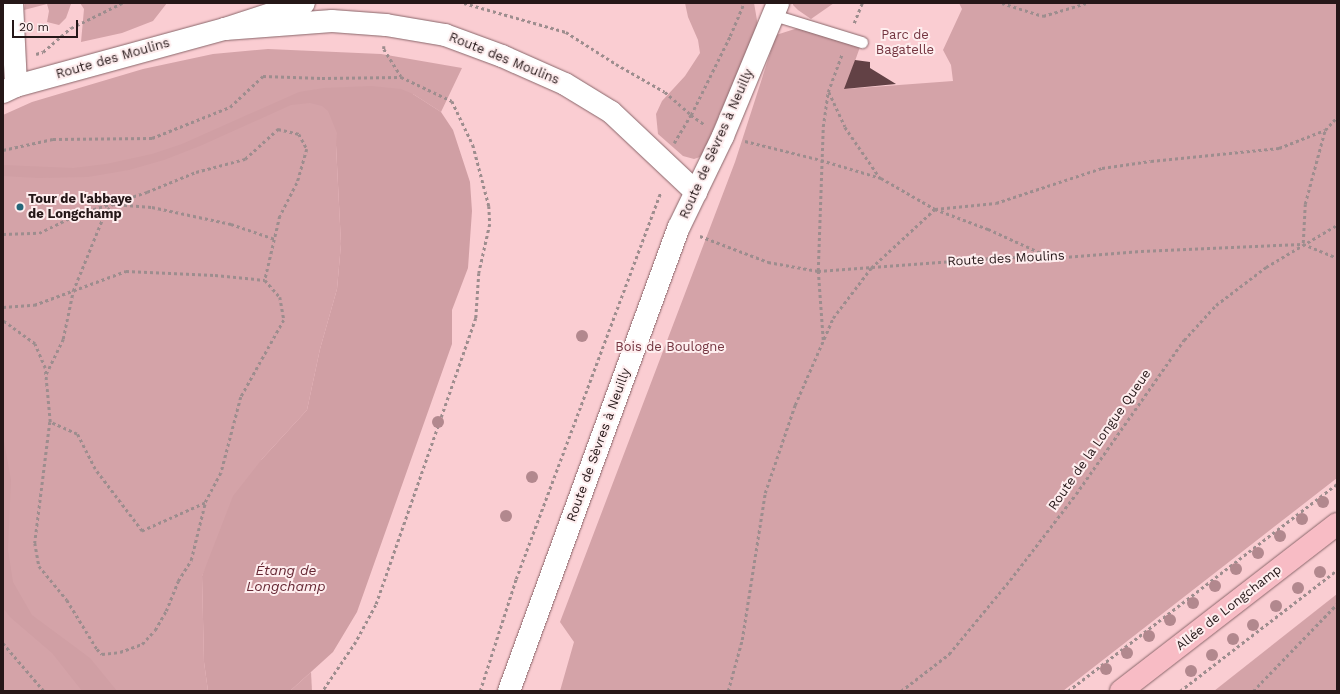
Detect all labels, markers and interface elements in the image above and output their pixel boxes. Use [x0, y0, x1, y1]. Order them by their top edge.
scale bar [14, 12, 80, 38]
text: 20 m [19, 20, 49, 34]
park label: Parc de Bagatelle [876, 28, 934, 59]
street label: Route des Moulins [447, 30, 561, 88]
street label: Route des Moulins [54, 35, 172, 83]
street label: Route de Sèvres à Neuilly [677, 67, 757, 221]
place label: Tour de l'abbaye de Longchamp [28, 192, 132, 223]
marker: Tour de l'abbaye de Longchamp [15, 202, 25, 212]
street label: Route des Moulins [947, 248, 1065, 270]
park label: Bois de Boulogne [615, 339, 725, 355]
street label: Route de Sèvres à Neuilly [564, 366, 634, 524]
street label: Route de la Longue Queue [1045, 366, 1155, 514]
water label: Étang de Longchamp [246, 562, 326, 594]
street label: Allée de Longchamp [1173, 562, 1285, 654]

